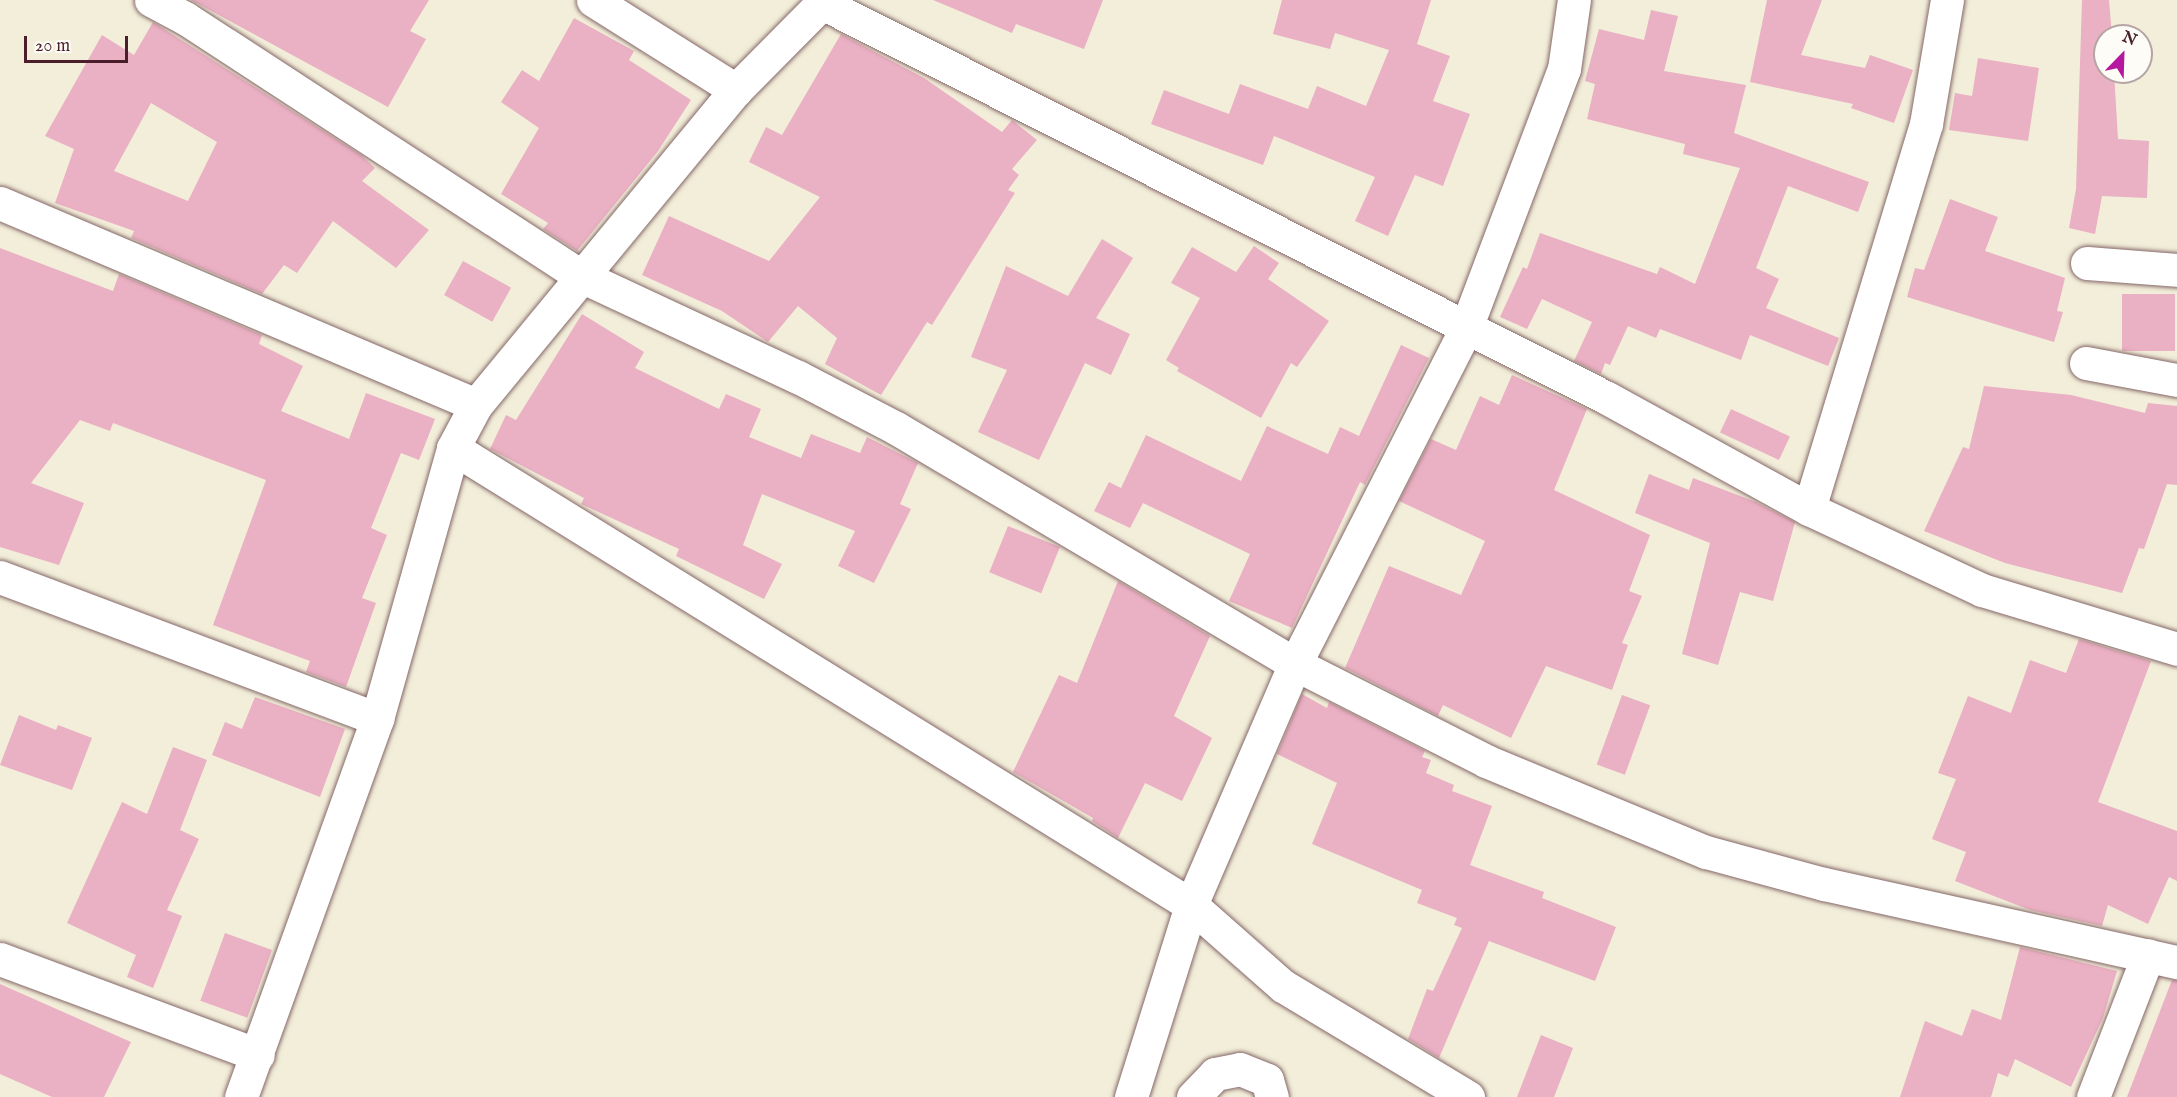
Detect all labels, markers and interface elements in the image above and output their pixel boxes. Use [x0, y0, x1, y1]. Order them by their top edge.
scale bar [27, 24, 130, 62]
north arrow [2093, 24, 2153, 84]
text: N [2119, 27, 2140, 51]
text: 20 m [35, 35, 70, 58]

